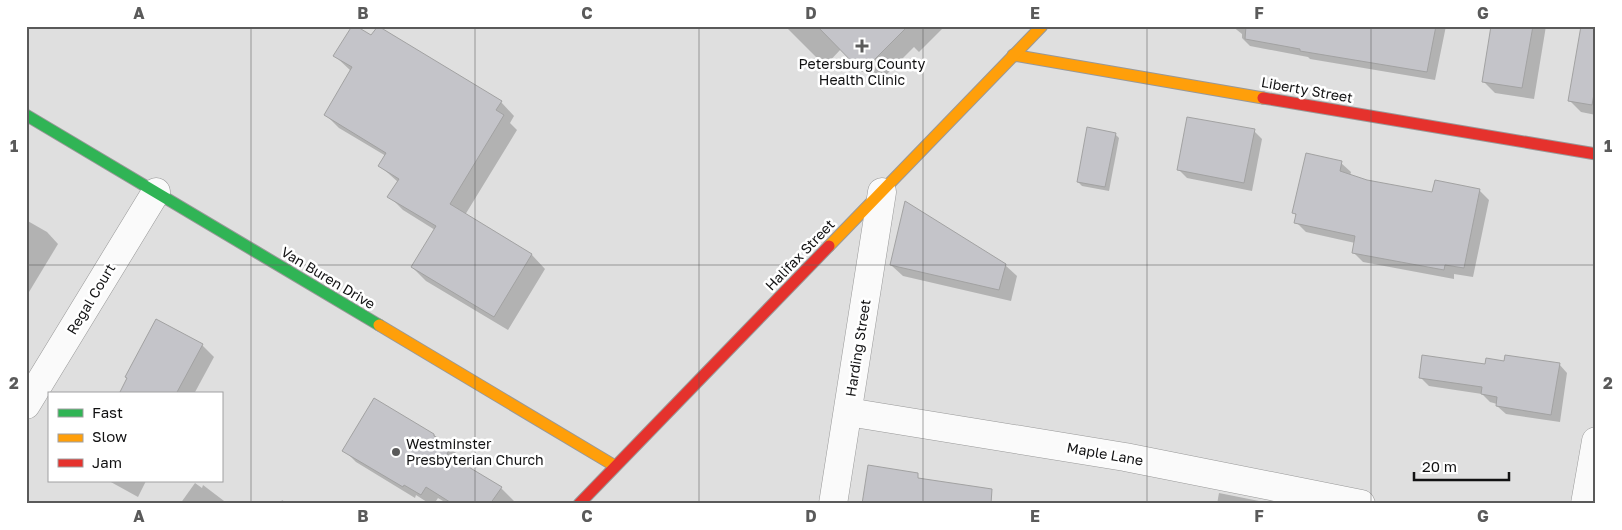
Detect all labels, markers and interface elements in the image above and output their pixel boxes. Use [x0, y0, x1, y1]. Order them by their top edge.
text: A [133, 3, 145, 23]
text: B [357, 3, 369, 23]
text: C [581, 3, 593, 23]
text: D [805, 3, 817, 23]
text: E [1030, 3, 1040, 23]
text: F [1254, 3, 1264, 23]
text: G [1477, 3, 1489, 23]
marker: Petersburg County Health Clinic [855, 39, 869, 53]
place label: Petersburg County Health Clinic [799, 55, 926, 88]
street label: Liberty Street [1260, 73, 1354, 106]
text: 1 [10, 136, 18, 156]
text: 1 [1604, 136, 1612, 156]
street label: Halifax Street [762, 216, 838, 294]
street label: Van Buren Drive [278, 243, 378, 312]
street label: Regal Court [63, 260, 118, 337]
street label: Harding Street [841, 298, 874, 398]
text: 2 [9, 373, 19, 393]
text: 2 [1603, 373, 1613, 393]
legend [48, 392, 222, 482]
text: Fast [92, 403, 123, 421]
text: Slow [92, 427, 127, 445]
place label: Westminster Presbyterian Church [406, 435, 544, 468]
street label: Maple Lane [1066, 438, 1145, 469]
marker: Westminster Presbyterian Church [390, 446, 402, 458]
scale bar [1414, 450, 1510, 482]
text: Jam [92, 453, 122, 471]
text: 20 m [1422, 457, 1457, 475]
text: A [133, 506, 145, 526]
text: B [357, 506, 369, 526]
text: C [581, 506, 593, 526]
text: D [805, 506, 817, 526]
text: E [1030, 506, 1040, 526]
text: F [1254, 506, 1264, 526]
text: G [1477, 506, 1489, 526]

